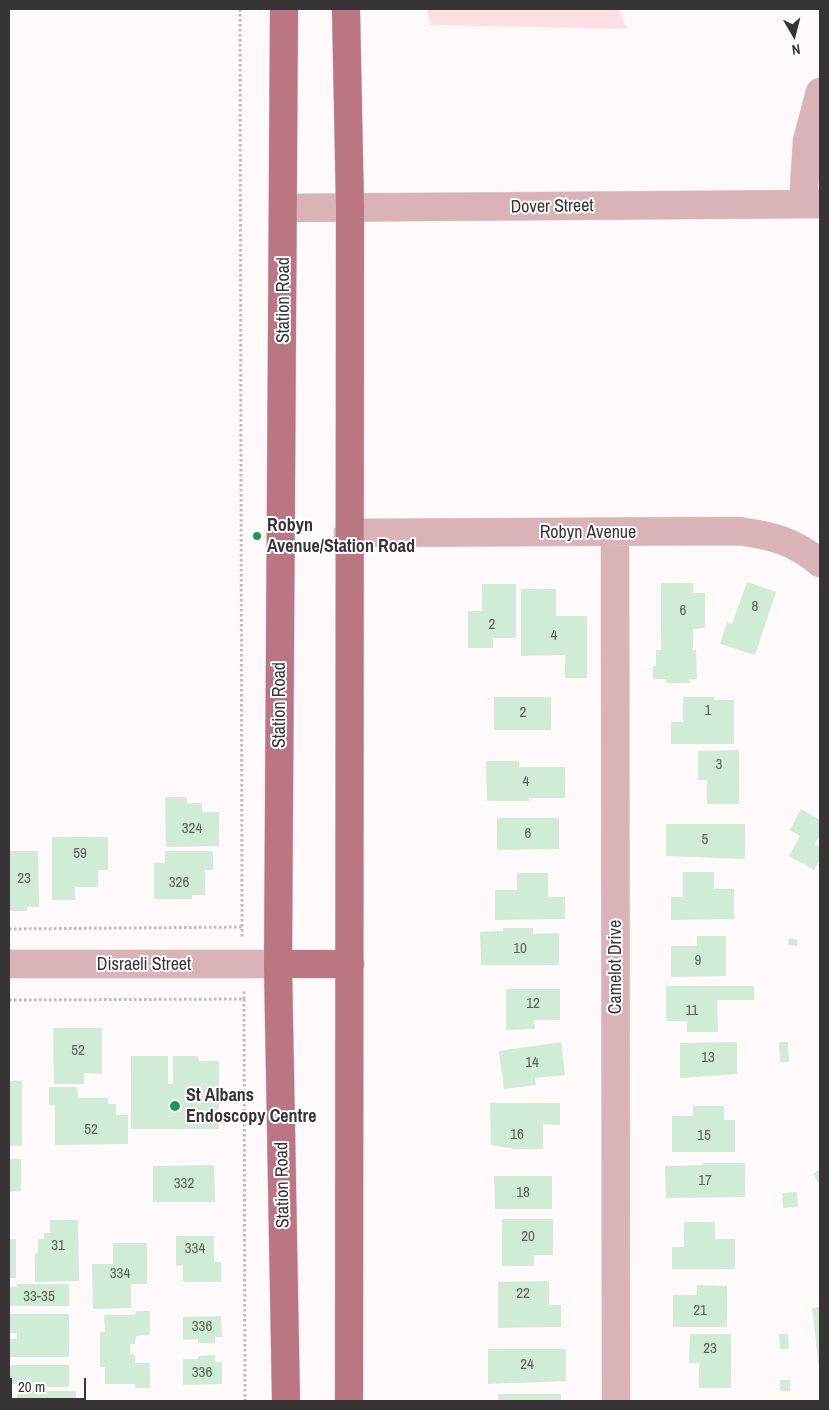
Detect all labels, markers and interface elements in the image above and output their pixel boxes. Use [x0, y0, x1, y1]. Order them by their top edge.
north arrow [769, 10, 819, 60]
text: N [791, 40, 801, 59]
street label: Dover Street [510, 195, 594, 219]
street label: Station Road [273, 257, 295, 343]
place label: Robyn Avenue/Station Road [267, 515, 415, 558]
street label: Robyn Avenue [540, 522, 636, 544]
marker: Robyn Avenue/Station Road [251, 530, 263, 542]
house number: 8 [752, 598, 758, 616]
house number: 6 [680, 602, 686, 620]
house number: 2 [489, 616, 495, 634]
house number: 4 [551, 627, 557, 645]
street label: Station Road [269, 662, 291, 748]
house number: 1 [705, 702, 711, 720]
house number: 2 [520, 704, 526, 722]
house number: 3 [716, 756, 722, 774]
house number: 4 [523, 773, 529, 791]
house number: 324 [182, 820, 202, 838]
house number: 6 [525, 825, 531, 843]
house number: 5 [702, 831, 708, 849]
house number: 59 [73, 845, 87, 863]
house number: 23 [17, 870, 31, 888]
house number: 326 [169, 874, 189, 892]
street label: Camelot Drive [605, 920, 627, 1014]
house number: 10 [513, 940, 527, 958]
house number: 9 [695, 952, 701, 970]
street label: Disraeli Street [97, 954, 191, 976]
house number: 12 [526, 995, 540, 1013]
house number: 11 [686, 1002, 698, 1020]
house number: 52 [71, 1042, 85, 1060]
house number: 13 [701, 1049, 715, 1067]
house number: 14 [525, 1054, 539, 1072]
place label: St Albans Endoscopy Centre [186, 1085, 316, 1128]
marker: St Albans Endoscopy Centre [168, 1099, 182, 1113]
house number: 52 [84, 1121, 98, 1139]
house number: 16 [510, 1126, 524, 1144]
house number: 15 [697, 1127, 711, 1145]
street label: Station Road [271, 1142, 295, 1228]
house number: 17 [698, 1172, 712, 1190]
house number: 332 [174, 1175, 194, 1193]
house number: 18 [516, 1184, 530, 1202]
house number: 20 [521, 1228, 535, 1246]
house number: 31 [51, 1237, 65, 1255]
house number: 334 [185, 1240, 205, 1258]
house number: 334 [110, 1265, 130, 1283]
house number: 22 [516, 1285, 530, 1303]
house number: 33-35 [23, 1288, 55, 1306]
house number: 21 [693, 1302, 707, 1320]
house number: 336 [192, 1318, 212, 1336]
house number: 23 [703, 1340, 717, 1358]
house number: 24 [520, 1356, 534, 1374]
house number: 336 [192, 1364, 212, 1382]
scale bar [12, 1368, 89, 1400]
text: 20 m [18, 1376, 45, 1397]

